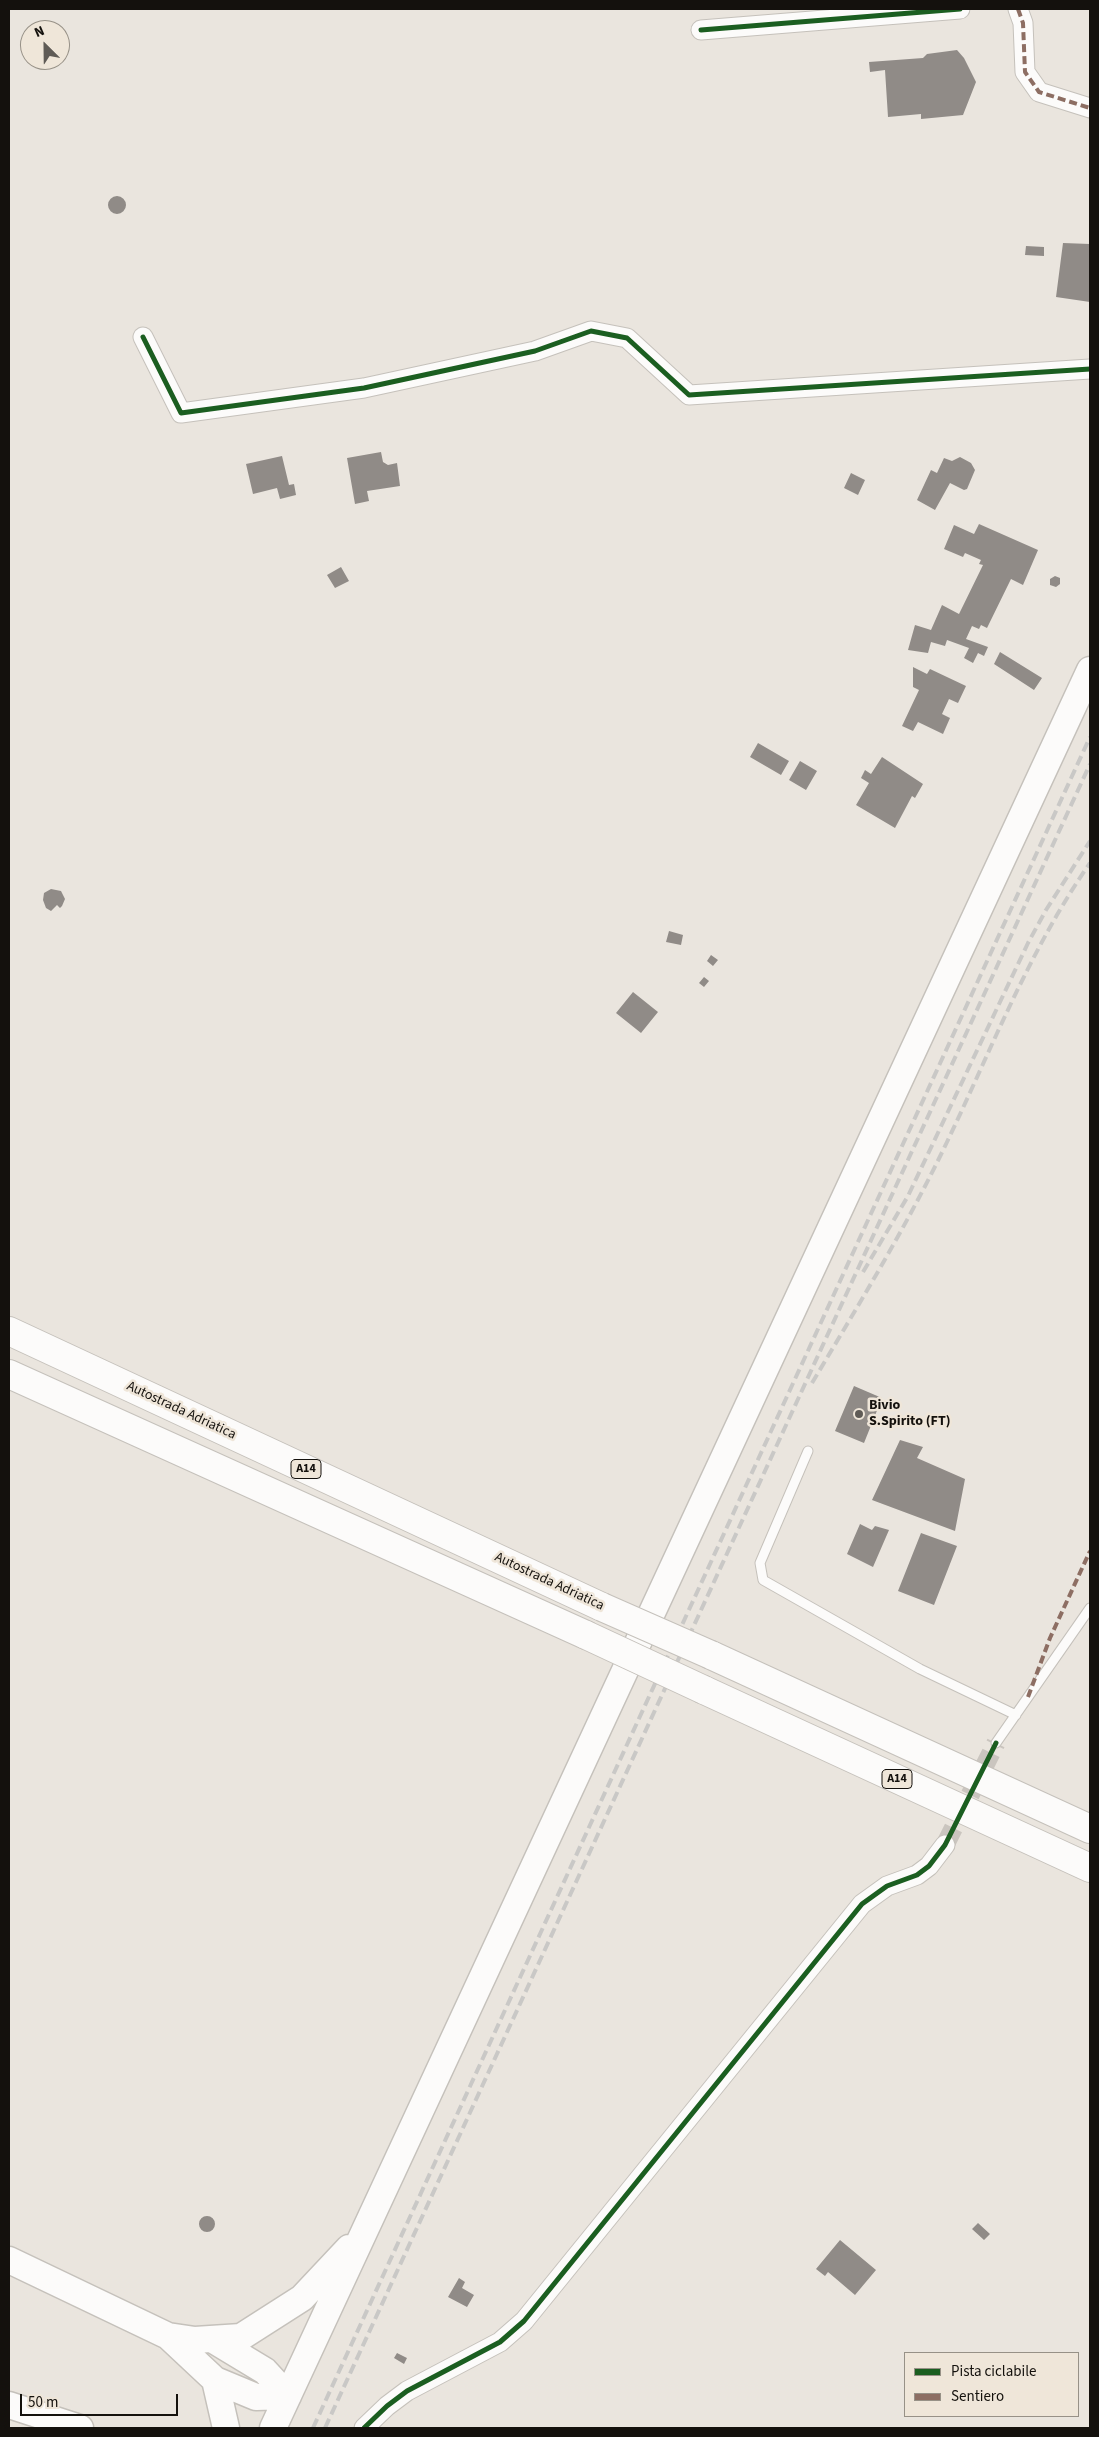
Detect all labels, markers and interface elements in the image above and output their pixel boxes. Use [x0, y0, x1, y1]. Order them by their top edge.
north arrow [20, 20, 70, 70]
text: N [31, 21, 48, 43]
street label: Autostrada Adriatica [124, 1378, 238, 1444]
place label: Bivio S.Spirito (FT) [869, 1398, 951, 1430]
marker: Bivio S.Spirito (FT) [853, 1408, 865, 1420]
road number: A14 [291, 1460, 321, 1478]
street label: Autostrada Adriatica [492, 1549, 606, 1615]
road number: A14 [882, 1770, 912, 1788]
legend [904, 2352, 1079, 2417]
text: Pista ciclabile [951, 2361, 1036, 2382]
scale bar [22, 2384, 180, 2416]
text: Sentiero [951, 2386, 1004, 2407]
text: 50 m [28, 2392, 58, 2413]

